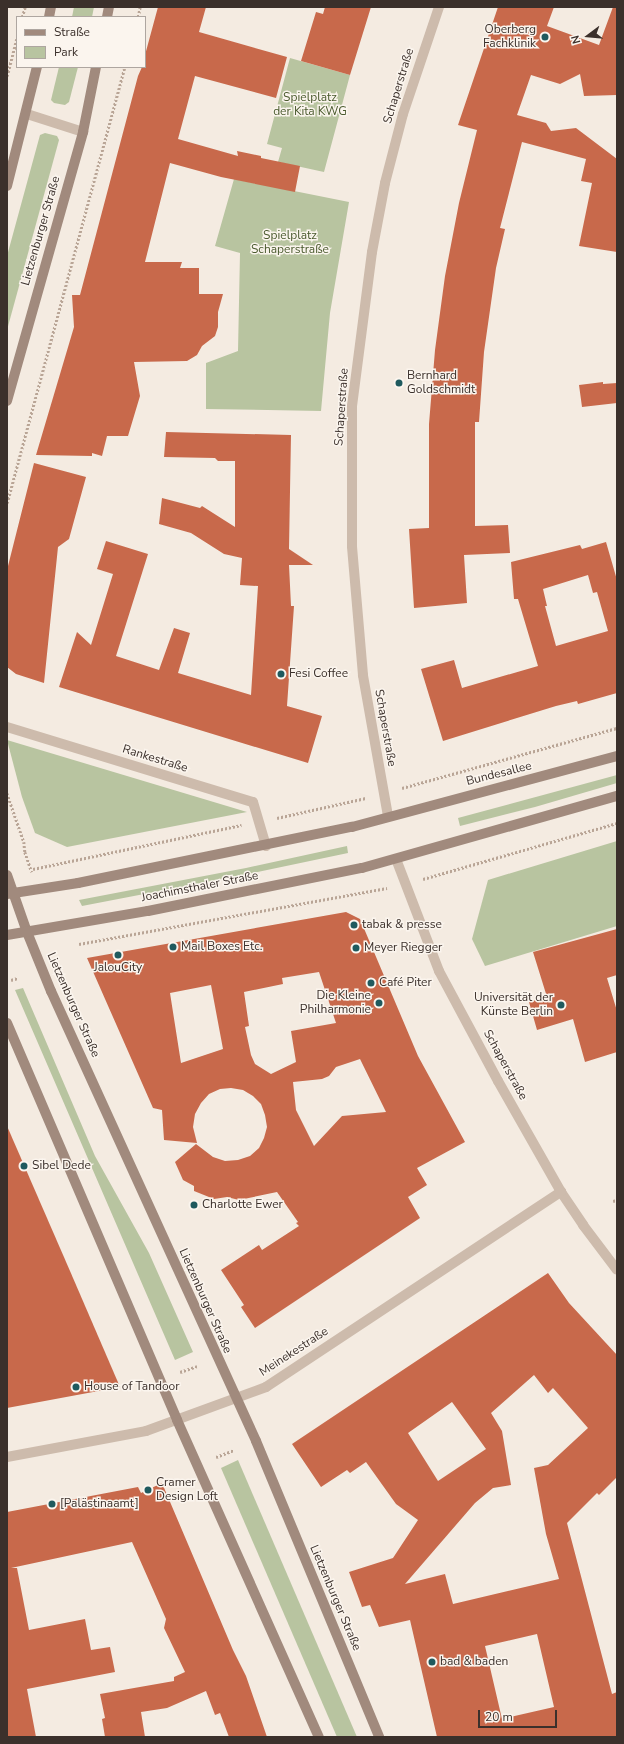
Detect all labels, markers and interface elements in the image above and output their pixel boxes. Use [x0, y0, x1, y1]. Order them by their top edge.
legend [16, 16, 146, 68]
north arrow [568, 16, 608, 56]
place label: Oberberg Fachklinik [483, 23, 536, 51]
text: Straße [54, 24, 90, 40]
marker: Oberberg Fachklinik [539, 31, 551, 43]
text: N [568, 33, 584, 45]
text: Park [54, 44, 78, 60]
street label: Schaperstraße [381, 47, 417, 125]
park label: Spielplatz der Kita KWG [273, 91, 347, 119]
street label: Lietzenburger Straße [18, 175, 64, 287]
park label: Spielplatz Schaperstraße [251, 229, 329, 257]
street label: Schaperstraße [332, 368, 352, 446]
place label: Bernhard Goldschmidt [407, 369, 475, 397]
marker: Bernhard Goldschmidt [394, 378, 404, 388]
place label: Fesi Coffee [289, 667, 348, 681]
marker: Fesi Coffee [276, 669, 286, 679]
street label: Schaperstraße [371, 688, 399, 768]
street label: Rankestraße [121, 742, 189, 776]
street label: Bundesallee [465, 759, 533, 789]
street label: Joachimsthaler Straße [140, 869, 260, 905]
place label: tabak & presse [362, 918, 442, 932]
marker: tabak & presse [349, 920, 359, 930]
place label: Mail Boxes Etc. [181, 940, 263, 954]
place label: Meyer Riegger [364, 941, 442, 955]
marker: Mail Boxes Etc. [168, 942, 178, 952]
marker: Meyer Riegger [351, 943, 361, 953]
street label: Lietzenburger Straße [43, 950, 103, 1060]
marker: JalouCity [113, 950, 123, 960]
place label: JalouCity [94, 961, 142, 975]
place label: Café Piter [379, 976, 432, 990]
marker: Café Piter [366, 978, 376, 988]
place label: Die Kleine Philharmonie [300, 989, 371, 1017]
place label: Universität der Künste Berlin [474, 991, 553, 1019]
marker: Die Kleine Philharmonie [374, 998, 384, 1008]
marker: Universität der Künste Berlin [556, 1000, 566, 1010]
street label: Schaperstraße [480, 1027, 530, 1103]
place label: Sibel Dede [32, 1159, 91, 1173]
marker: Sibel Dede [19, 1161, 29, 1171]
place label: Charlotte Ewer [202, 1198, 283, 1212]
marker: Charlotte Ewer [189, 1200, 199, 1210]
street label: Lietzenburger Straße [175, 1246, 235, 1356]
street label: Meinekestraße [257, 1324, 331, 1380]
place label: House of Tandoor [84, 1380, 180, 1394]
marker: House of Tandoor [71, 1382, 81, 1392]
place label: Cramer Design Loft [156, 1476, 218, 1504]
marker: Cramer Design Loft [143, 1485, 153, 1495]
place label: [Palästinaamt] [60, 1497, 139, 1511]
marker: [Palästinaamt] [47, 1499, 57, 1509]
street label: Lietzenburger Straße [306, 1543, 364, 1653]
place label: bad & baden [440, 1655, 508, 1669]
marker: bad & baden [427, 1657, 437, 1667]
scale bar [480, 1702, 559, 1728]
text: 20 m [485, 1709, 513, 1725]

